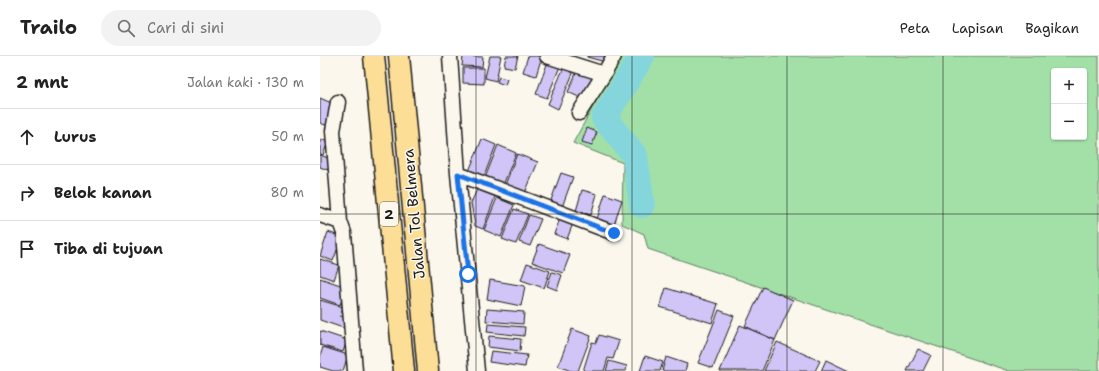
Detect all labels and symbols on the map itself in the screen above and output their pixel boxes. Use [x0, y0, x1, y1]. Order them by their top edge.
street label: Jalan Tol Belmera [398, 147, 430, 280]
road number: 2 [380, 202, 398, 226]
route end [605, 224, 623, 242]
route start [459, 265, 477, 283]

